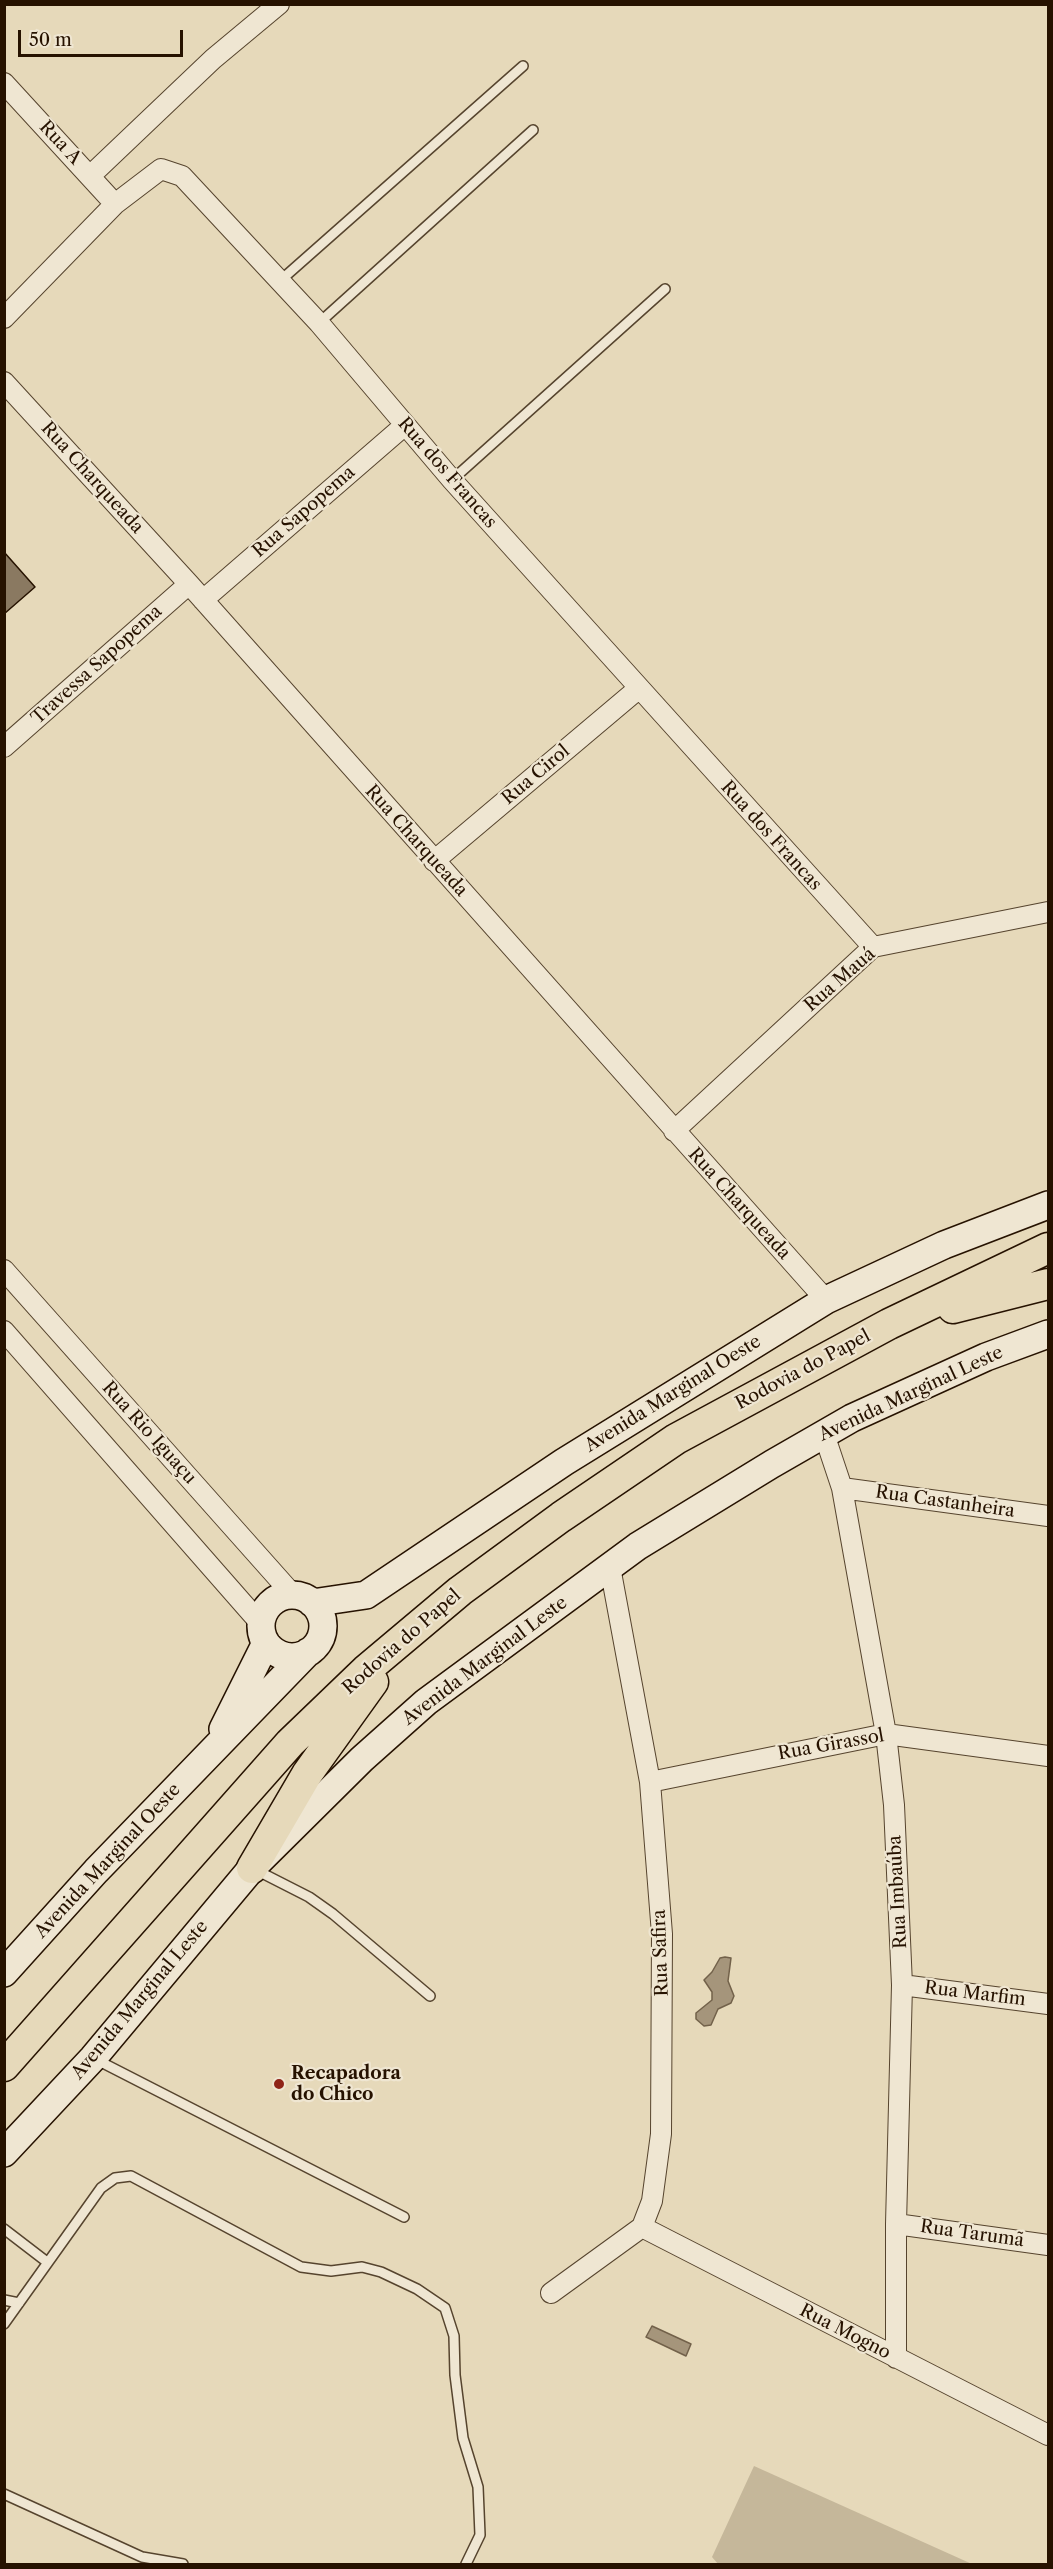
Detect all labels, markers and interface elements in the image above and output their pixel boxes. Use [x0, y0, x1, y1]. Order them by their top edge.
scale bar [21, 18, 186, 56]
text: 50 m [29, 29, 72, 51]
street label: Rua A [34, 117, 86, 169]
street label: Rua dos Francas [393, 413, 501, 533]
street label: Rua Charqueada [36, 418, 148, 538]
street label: Rua Sapopema [249, 462, 359, 562]
street label: Travessa Sapopema [27, 601, 167, 729]
street label: Rua Cirol [498, 740, 574, 810]
street label: Rua dos Francas [716, 777, 826, 895]
street label: Rua Charqueada [360, 781, 472, 901]
street label: Rua Mauá [800, 943, 880, 1017]
street label: Rua Charqueada [683, 1144, 795, 1264]
street label: Rodovia do Papel [732, 1325, 874, 1415]
street label: Avenida Marginal Oeste [581, 1331, 765, 1457]
street label: Avenida Marginal Leste [816, 1342, 1006, 1446]
street label: Rua Rio Iguaçu [97, 1377, 201, 1489]
street label: Rua Castanheira [874, 1482, 1016, 1522]
street label: Rodovia do Papel [339, 1585, 465, 1699]
street label: Avenida Marginal Leste [398, 1592, 572, 1730]
street label: Rua Girassol [776, 1725, 886, 1765]
street label: Avenida Marginal Oeste [31, 1779, 185, 1943]
street label: Rua Imbaúba [884, 1835, 912, 1949]
street label: Rua Safira [649, 1909, 673, 1997]
street label: Avenida Marginal Leste [67, 1916, 213, 2084]
street label: Rua Marfim [923, 1977, 1027, 2011]
place label: Recapadora do Chico [291, 2063, 401, 2106]
marker: Recapadora do Chico [272, 2077, 286, 2091]
street label: Rua Tarumã [919, 2216, 1025, 2252]
street label: Rua Mogno [796, 2300, 894, 2364]

